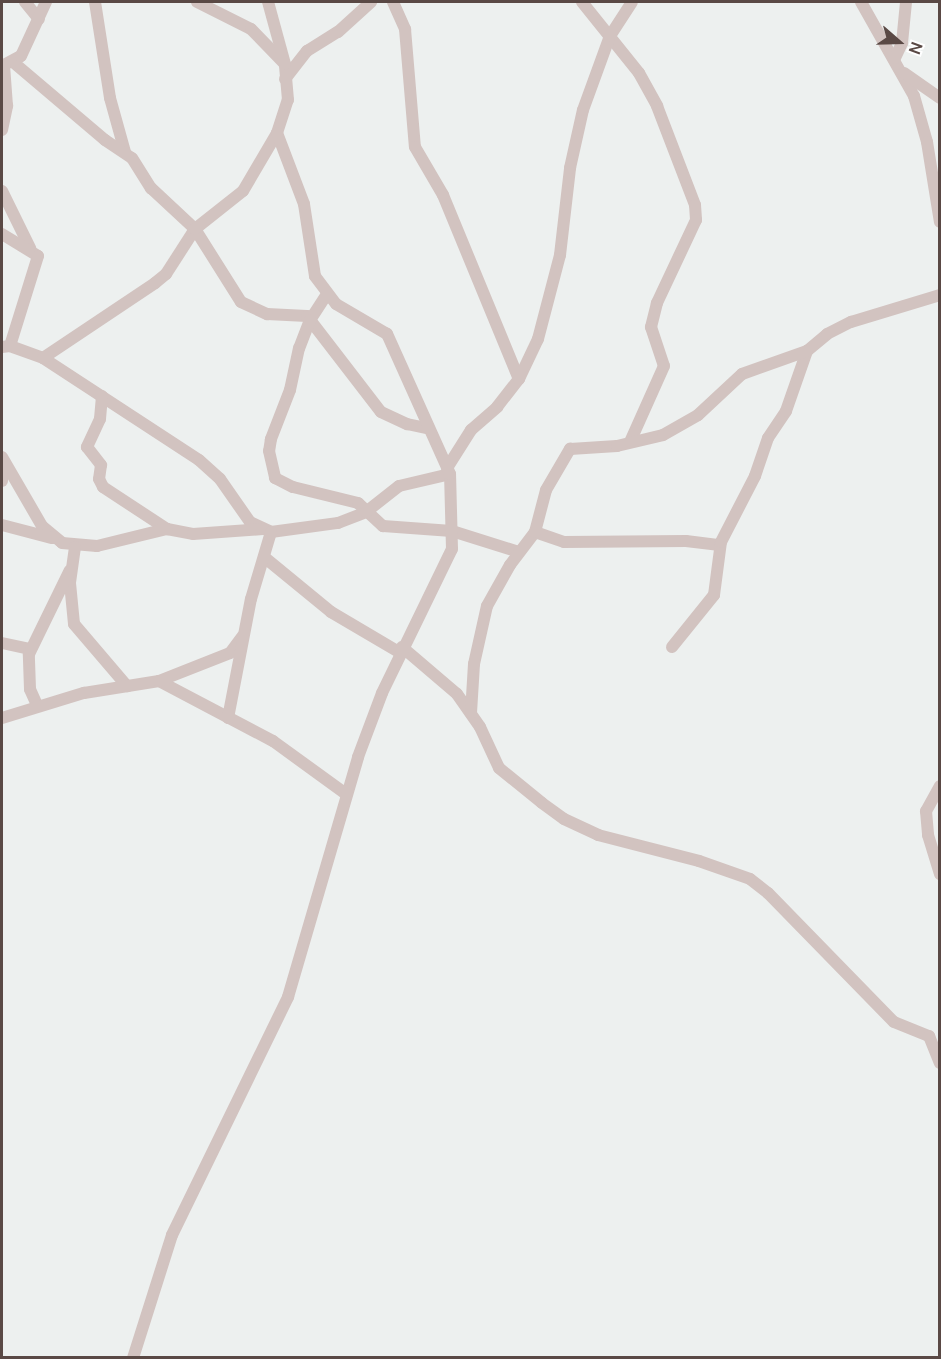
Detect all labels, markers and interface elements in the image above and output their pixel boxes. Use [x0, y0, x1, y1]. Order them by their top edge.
north arrow [869, 12, 929, 72]
text: N [904, 39, 928, 57]

